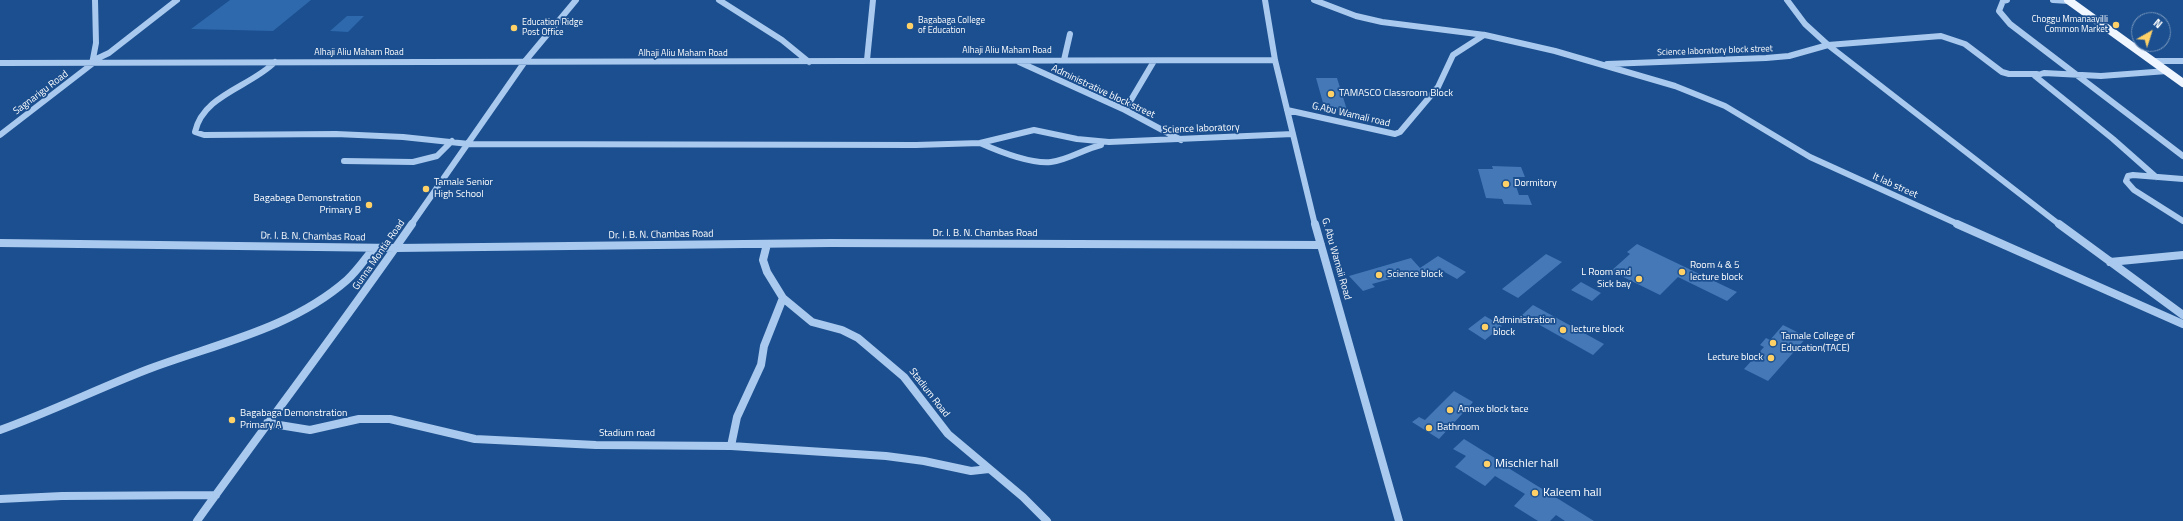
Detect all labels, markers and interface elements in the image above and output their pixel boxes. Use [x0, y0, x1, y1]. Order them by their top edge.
north arrow [2131, 12, 2171, 52]
place label: Choggu Mmanaayilli Common Market [2032, 15, 2108, 36]
text: N [2150, 15, 2166, 32]
place label: Bagabaga College of Education [918, 16, 985, 37]
place label: Education Ridge Post Office [522, 18, 583, 39]
marker: Choggu Mmanaayilli Common Market [2111, 20, 2121, 30]
marker: Bagabaga College of Education [905, 21, 915, 31]
marker: Education Ridge Post Office [509, 23, 519, 33]
street label: Science laboratory block street [1657, 44, 1773, 58]
street label: Alhaji Aliu Maham Road [962, 46, 1052, 56]
street label: Alhaji Aliu Maham Road [314, 48, 404, 58]
street label: Alhaji Aliu Maham Road [638, 49, 728, 59]
street label: Administrative block street [1049, 63, 1157, 121]
street label: Sagnarigu Road [11, 68, 71, 118]
place label: TAMASCO Classroom Block [1339, 88, 1453, 100]
marker: TAMASCO Classroom Block [1326, 89, 1336, 99]
street label: G.Abu Wamali road [1311, 100, 1391, 130]
street label: Science laboratory [1162, 122, 1240, 136]
street label: It lab street [1871, 171, 1919, 201]
place label: Tamale Senior High School [434, 177, 493, 200]
place label: Dormitory [1514, 178, 1557, 190]
marker: Dormitory [1501, 179, 1511, 189]
marker: Tamale Senior High School [421, 184, 431, 194]
place label: Bagabaga Demonstration Primary B [254, 193, 361, 216]
marker: Bagabaga Demonstration Primary B [364, 200, 374, 210]
street label: G. Abu Wamaii Road [1319, 217, 1353, 301]
street label: Gunna Montia Road [350, 218, 408, 292]
street label: Dr. I. B. N. Chambas Road [608, 228, 714, 242]
street label: Dr. I. B. N. Chambas Road [932, 228, 1038, 240]
street label: Dr. I. B. N. Chambas Road [260, 230, 366, 244]
place label: Room 4 & 5 lecture block [1690, 260, 1743, 284]
place label: L Room and Sick bay [1581, 267, 1631, 290]
marker: Room 4 & 5 lecture block [1677, 267, 1687, 277]
place label: Science block [1387, 269, 1443, 281]
marker: Science block [1374, 270, 1384, 280]
marker: L Room and Sick bay [1634, 274, 1644, 284]
place label: Administration block [1493, 315, 1555, 338]
marker: Administration block [1480, 322, 1490, 332]
place label: lecture block [1571, 324, 1624, 336]
marker: lecture block [1558, 325, 1568, 335]
place label: Tamale College of Education(TACE) [1781, 331, 1855, 354]
marker: Tamale College of Education(TACE) [1768, 338, 1778, 348]
place label: Lecture block [1707, 352, 1763, 364]
marker: Lecture block [1766, 353, 1776, 363]
street label: Stadium Road [906, 366, 952, 420]
place label: Annex block tace [1458, 404, 1528, 416]
marker: Annex block tace [1445, 405, 1455, 415]
place label: Bagabaga Demonstration Primary A [240, 408, 347, 432]
marker: Bagabaga Demonstration Primary A [227, 415, 237, 425]
place label: Bathroom [1437, 422, 1479, 434]
marker: Bathroom [1424, 423, 1434, 433]
street label: Stadium road [599, 428, 655, 440]
place label: Mischler hall [1495, 457, 1559, 471]
marker: Mischler hall [1482, 459, 1492, 469]
place label: Kaleem hall [1543, 486, 1601, 500]
marker: Kaleem hall [1530, 488, 1540, 498]

